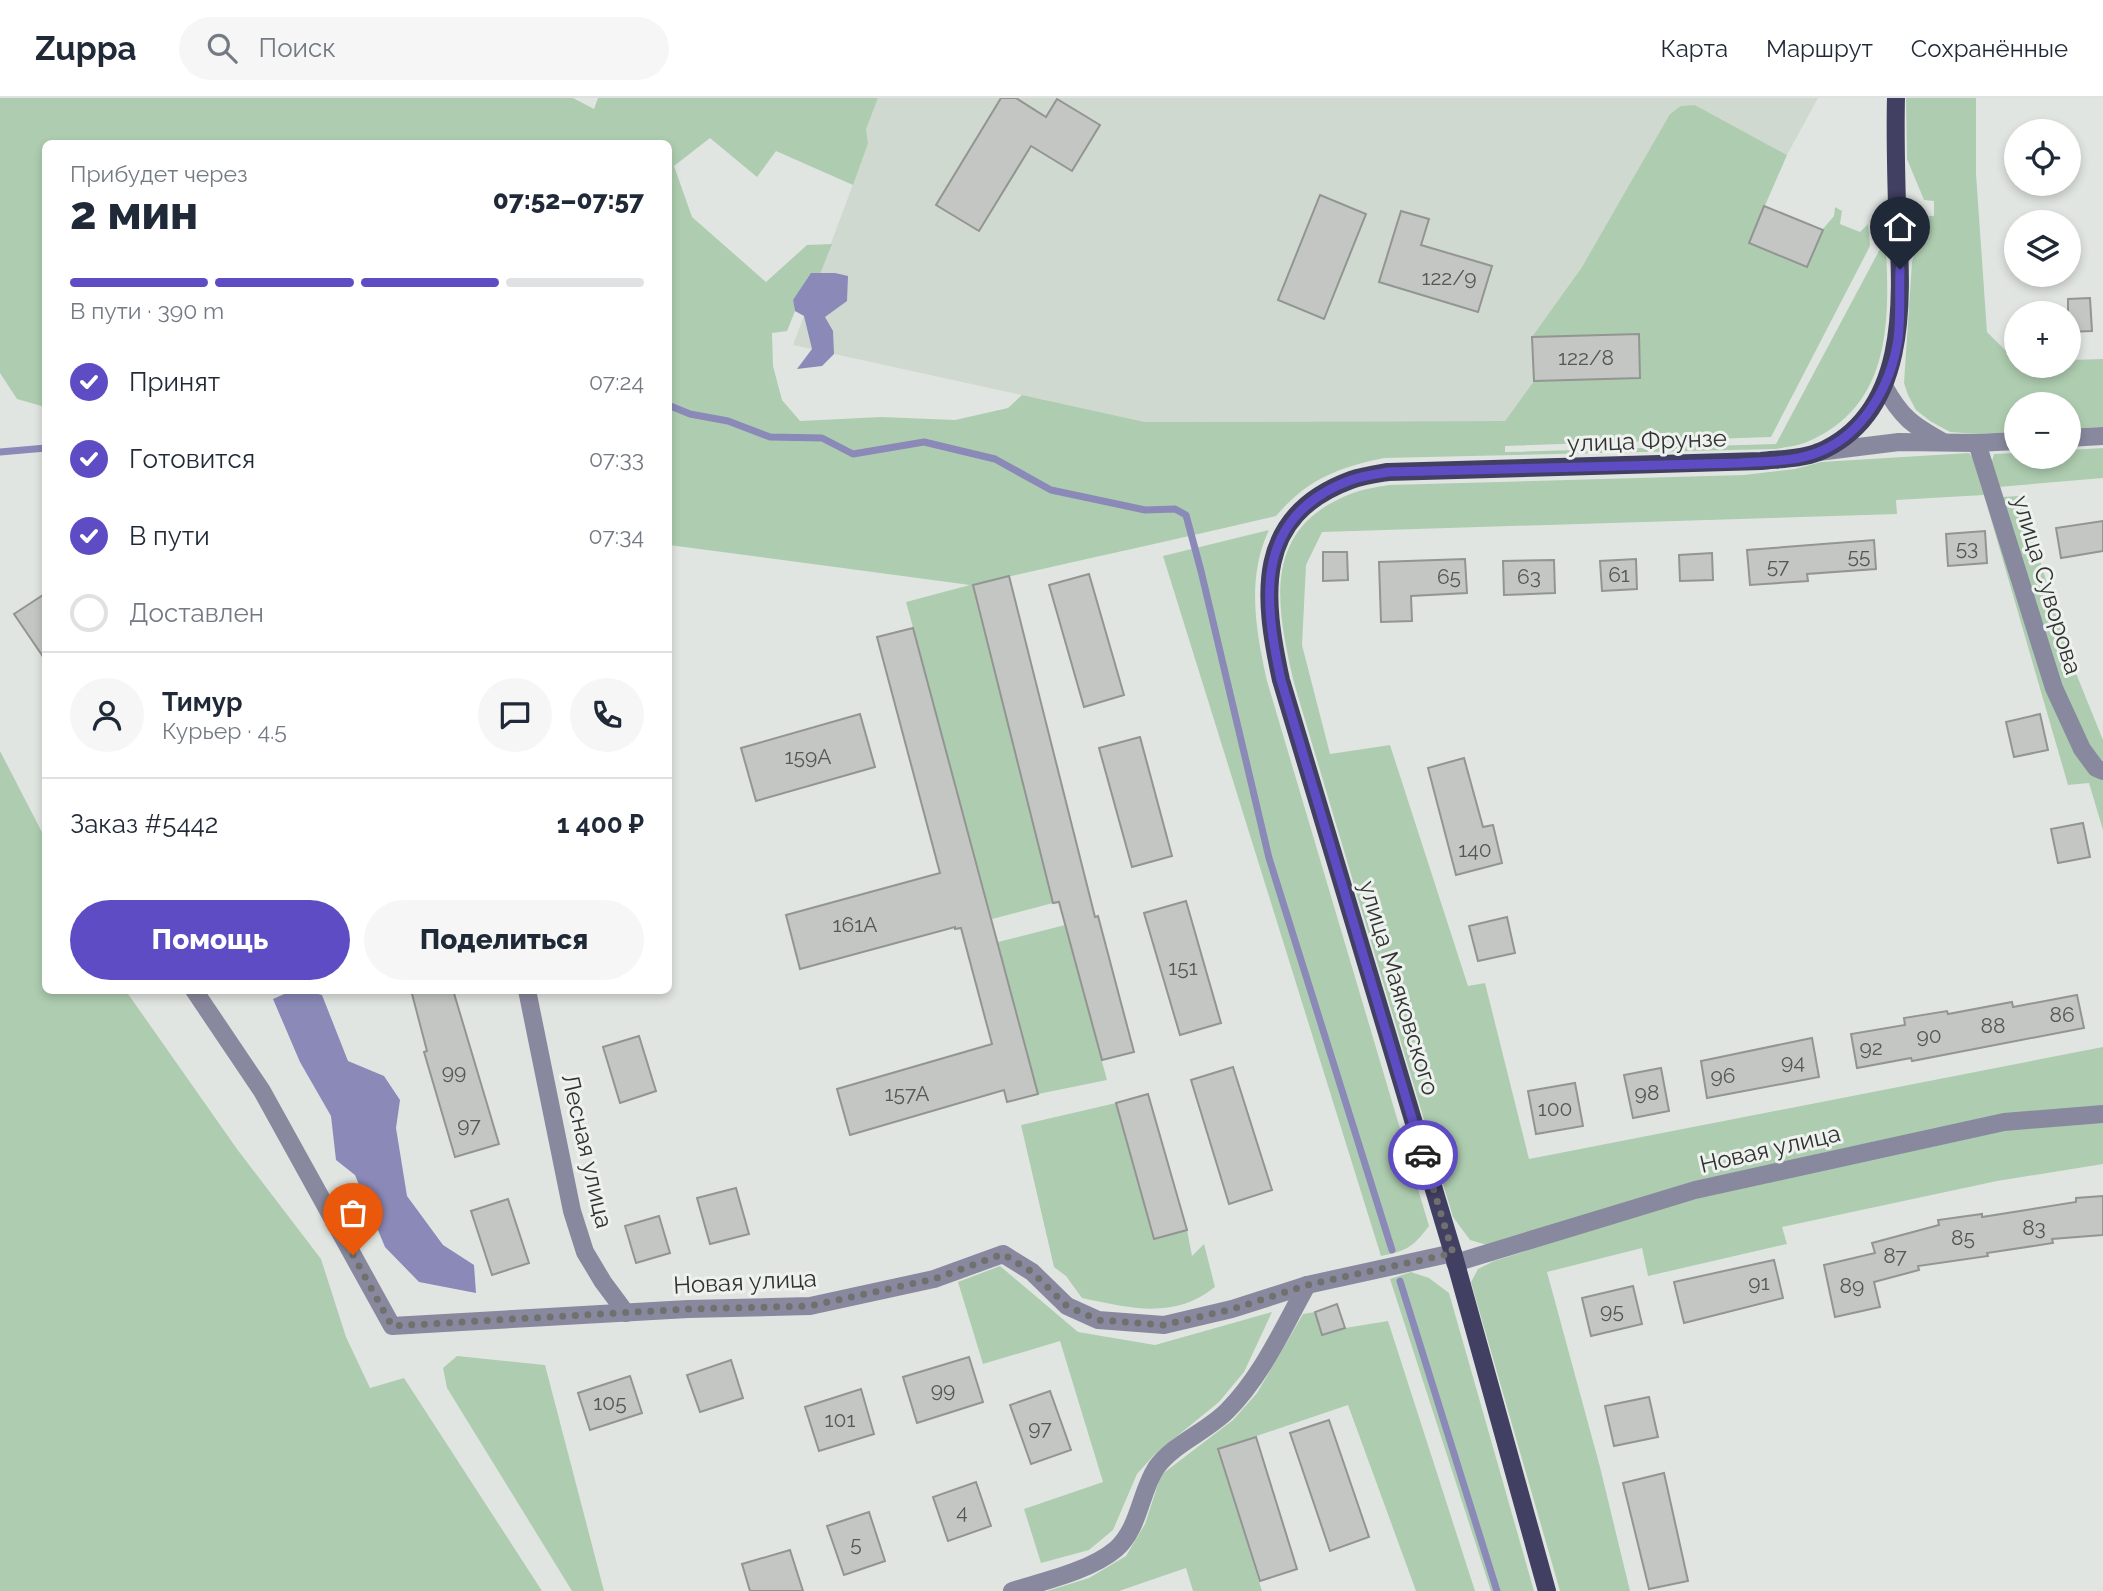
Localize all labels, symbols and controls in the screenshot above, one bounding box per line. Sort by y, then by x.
search box [179,17,669,80]
text: Zuppa [35,29,137,68]
icon: search [203,29,241,67]
text: Поиск [259,33,336,63]
text: Карта [1660,34,1728,63]
text: Маршрут [1766,34,1873,63]
text: Сохранённые [1911,34,2068,63]
map controls [2004,119,2081,469]
button: locate [2004,119,2081,196]
text: Прибудет через [70,160,248,187]
text: 07:52–07:57 [493,185,644,215]
text: 2 мин [70,186,198,240]
pin [1870,197,1930,269]
icon: home [1881,208,1919,246]
button: layers [2004,210,2081,287]
house number: 122/9 [1421,265,1477,290]
text: В пути · 390 m [70,297,224,324]
button: + [2004,301,2081,378]
house number: 122/8 [1558,345,1614,370]
icon: check [70,363,108,401]
text: Принят [129,367,220,397]
text: 07:24 [589,368,644,395]
button: − [2004,392,2081,469]
street label: улица Фрунзе [1567,423,1727,458]
icon: check [70,440,108,478]
text: Готовится [129,444,255,474]
text: 07:33 [589,445,644,472]
street label: улица Суворова [2006,492,2088,678]
icon: check [70,517,108,555]
text: В пути [129,521,210,551]
text: 07:34 [589,522,644,549]
house number: 53 [1956,535,1978,560]
house number: 55 [1848,543,1870,568]
house number: 57 [1767,553,1790,578]
house number: 61 [1608,562,1630,587]
house number: 65 [1437,564,1461,589]
house number: 63 [1517,564,1541,589]
text: Доставлен [129,598,264,628]
button: person [70,678,144,752]
button: chat [478,678,552,752]
button: phone [570,678,644,752]
text: Тимур [162,687,242,717]
text: Курьер · 4.5 [162,717,287,744]
house number: 159А [785,744,831,769]
text: Заказ #5442 [70,809,218,839]
text: 1 400 ₽ [557,809,644,839]
house number: 140 [1458,837,1492,862]
street label: улица Маяковского [1353,877,1446,1099]
button: Помощь [70,900,350,980]
button: Поделиться [364,900,644,980]
house number: 161А [833,912,877,937]
house number: 151 [1168,955,1198,980]
house number: 86 [2049,1002,2075,1027]
house number: 88 [1981,1013,2005,1038]
house number: 90 [1916,1023,1942,1048]
house number: 92 [1859,1035,1883,1060]
house number: 94 [1781,1049,1805,1074]
house number: 99 [442,1059,466,1084]
house number: 96 [1711,1063,1735,1088]
street label: Лесная улица [556,1071,619,1231]
house number: 98 [1635,1080,1659,1105]
house number: 157А [885,1081,929,1106]
house number: 100 [1538,1096,1572,1121]
house number: 97 [457,1112,481,1137]
street label: Новая улица [1697,1118,1843,1179]
courier [1388,1120,1458,1190]
icon: car [1404,1136,1442,1174]
pin [323,1183,383,1255]
icon: bag [334,1194,372,1232]
house number: 83 [2022,1215,2046,1240]
house number: 85 [1951,1225,1975,1250]
house number: 87 [1883,1243,1908,1268]
street label: Новая улица [673,1263,817,1300]
house number: 91 [1748,1270,1770,1295]
house number: 89 [1840,1273,1864,1298]
house number: 95 [1600,1298,1624,1323]
house number: 99 [931,1377,955,1402]
house number: 105 [593,1390,627,1415]
house number: 101 [825,1407,855,1432]
house number: 97 [1028,1415,1052,1440]
house number: 4 [956,1499,968,1524]
house number: 5 [850,1531,862,1556]

